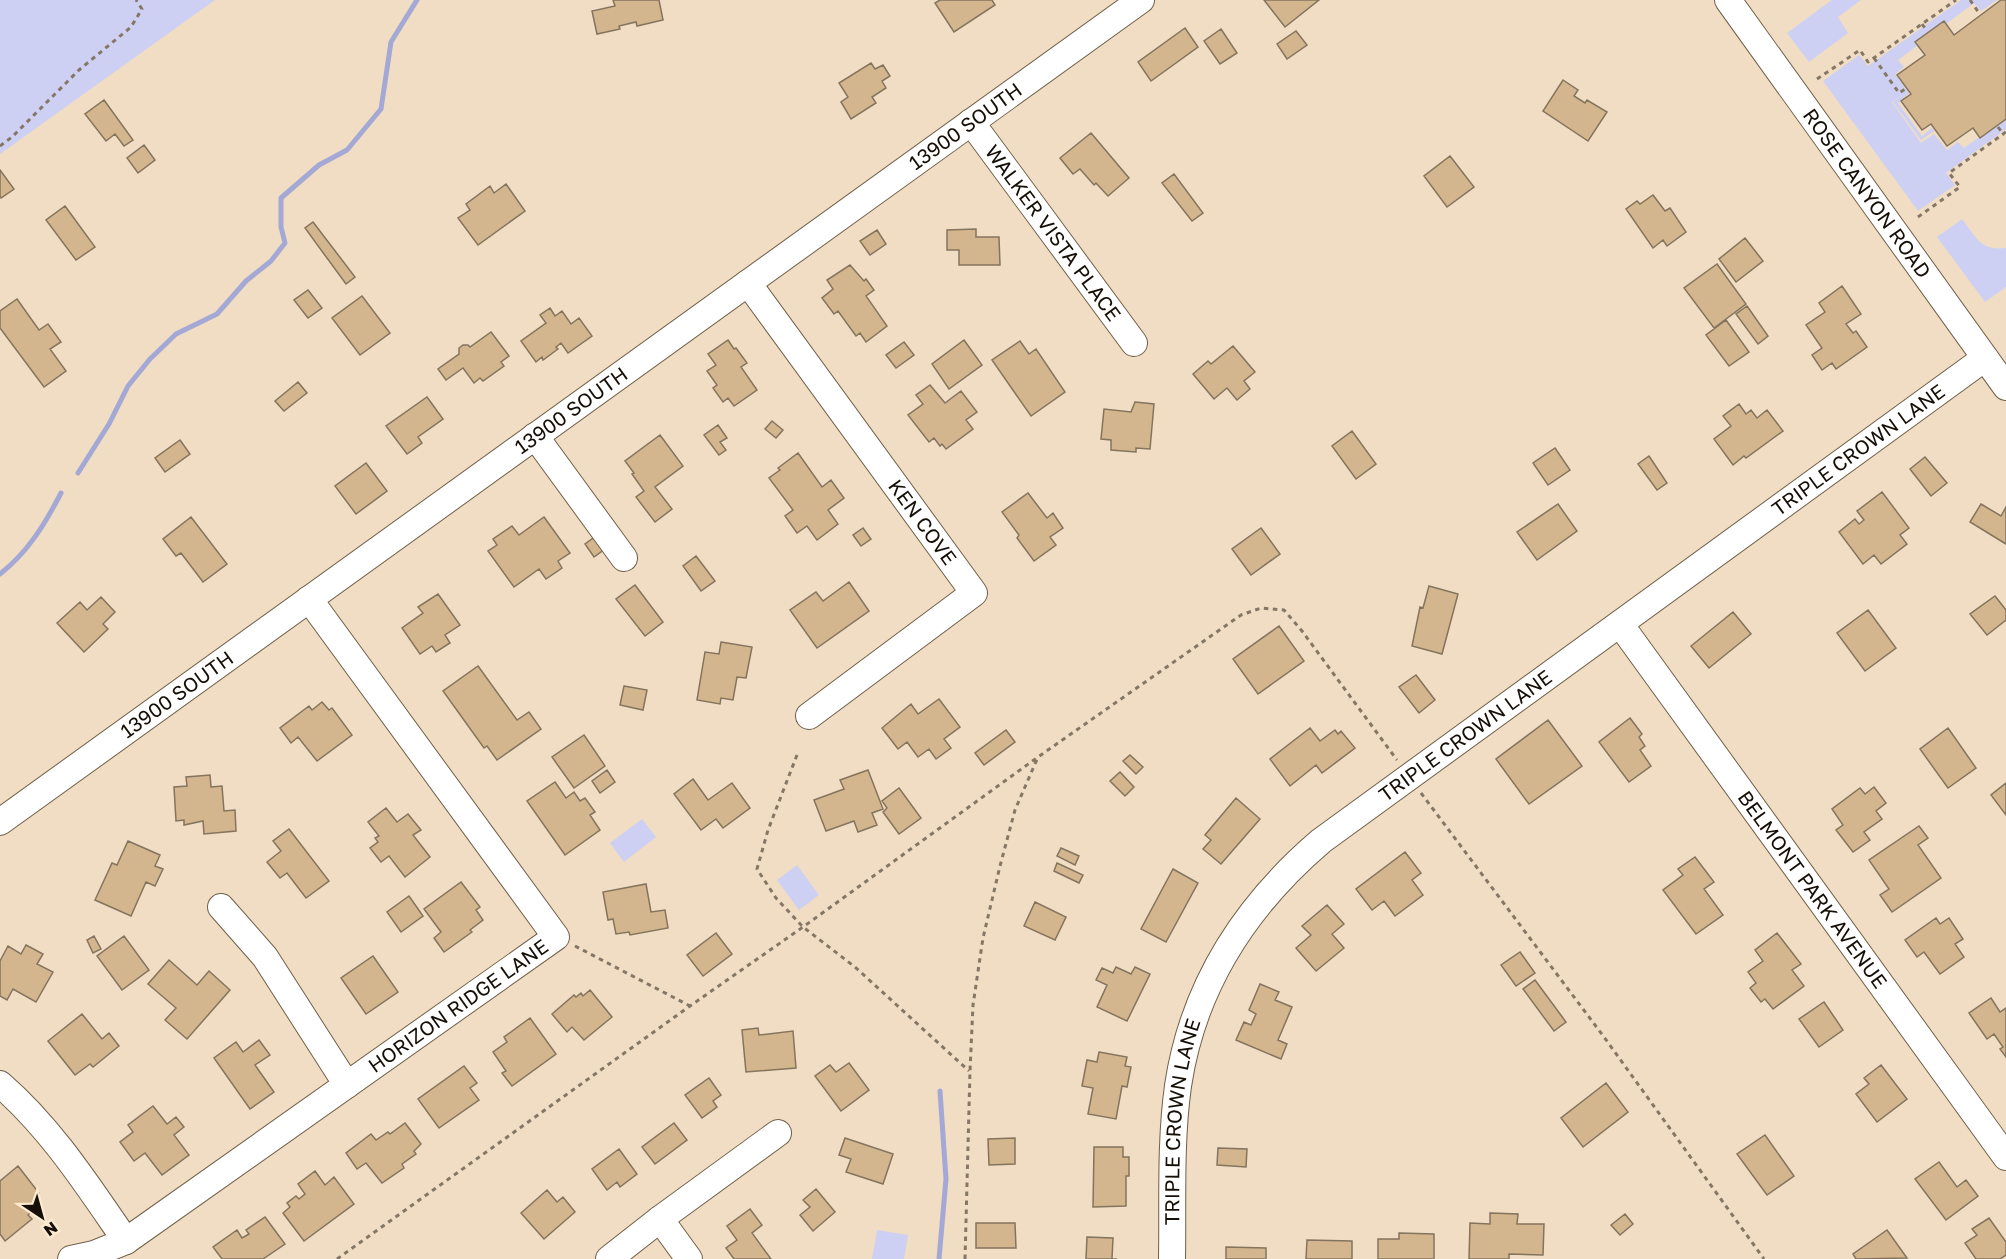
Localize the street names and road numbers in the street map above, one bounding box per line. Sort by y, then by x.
street label: 13900 SOUTH [904,77,1026,174]
street label: ROSE CANYON ROAD [1799,103,1937,282]
street label: WALKER VISTA PLACE [981,140,1127,325]
street label: 13900 SOUTH [510,361,632,458]
street label: TRIPLE CROWN LANE [1767,378,1949,520]
street label: KEN COVE [884,474,962,569]
street label: 13900 SOUTH [115,645,237,742]
street label: TRIPLE CROWN LANE [1374,664,1556,806]
street label: BELMONT PARK AVENUE [1734,786,1893,993]
street label: HORIZON RIDGE LANE [363,933,552,1077]
street label: TRIPLE CROWN LANE [1159,1015,1205,1225]

